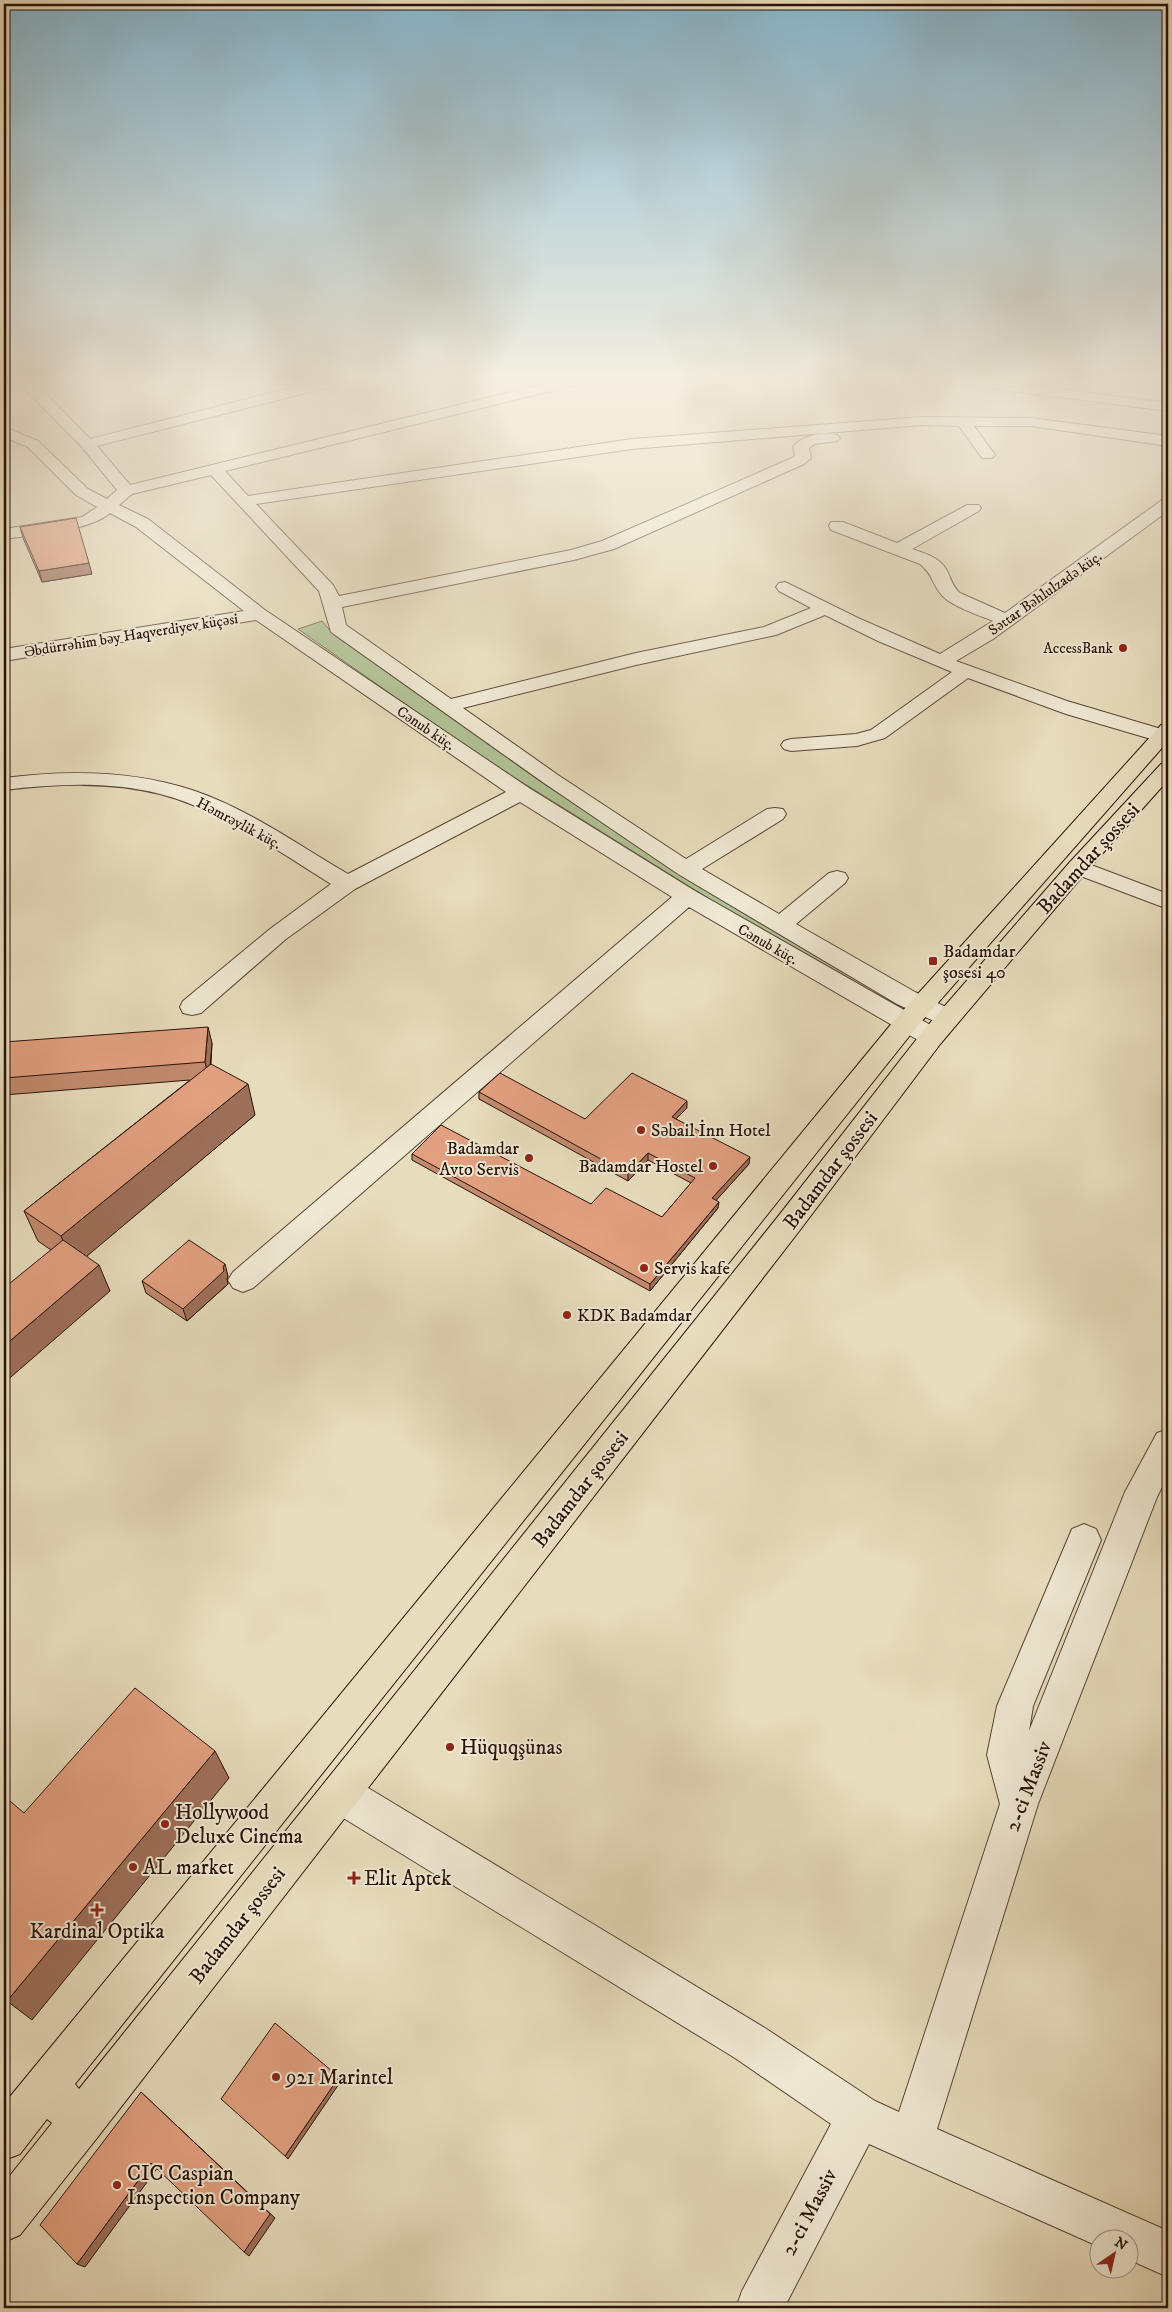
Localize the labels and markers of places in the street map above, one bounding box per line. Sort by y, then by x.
place label: AccessBank [1043,639,1114,658]
marker: AccessBank [1117,642,1129,654]
place label: Badamdar şosesi 40 [943,941,1016,984]
marker: Badamdar şosesi 40 [927,955,939,967]
place label: Səbail İnn Hotel [651,1119,771,1142]
marker: Səbail İnn Hotel [635,1124,647,1136]
place label: Badamdar Avto Servis [439,1138,519,1181]
marker: Badamdar Avto Servis [523,1152,535,1164]
place label: Badamdar Hostel [578,1156,704,1178]
marker: Badamdar Hostel [707,1160,719,1172]
place label: Servis kafe [654,1258,730,1280]
marker: Servis kafe [638,1262,650,1274]
place label: KDK Badamdar [577,1305,692,1327]
marker: KDK Badamdar [561,1309,573,1321]
place label: Hüquqşünas [460,1735,562,1761]
marker: Hüquqşünas [444,1741,456,1753]
place label: Hollywood Deluxe Cinema [175,1800,303,1850]
marker: Hollywood Deluxe Cinema [159,1818,171,1830]
place label: AL market [143,1855,234,1881]
marker: AL market [127,1861,139,1873]
place label: Elit Aptek [364,1866,452,1892]
marker: Elit Aptek [348,1872,360,1884]
marker: Kardinal Optika [91,1904,103,1916]
place label: Kardinal Optika [30,1919,165,1945]
place label: 921 Marintel [285,2065,394,2091]
marker: 921 Marintel [270,2071,282,2083]
place label: CIC Caspian Inspection Company [127,2161,301,2211]
marker: CIC Caspian Inspection Company [111,2179,123,2191]

